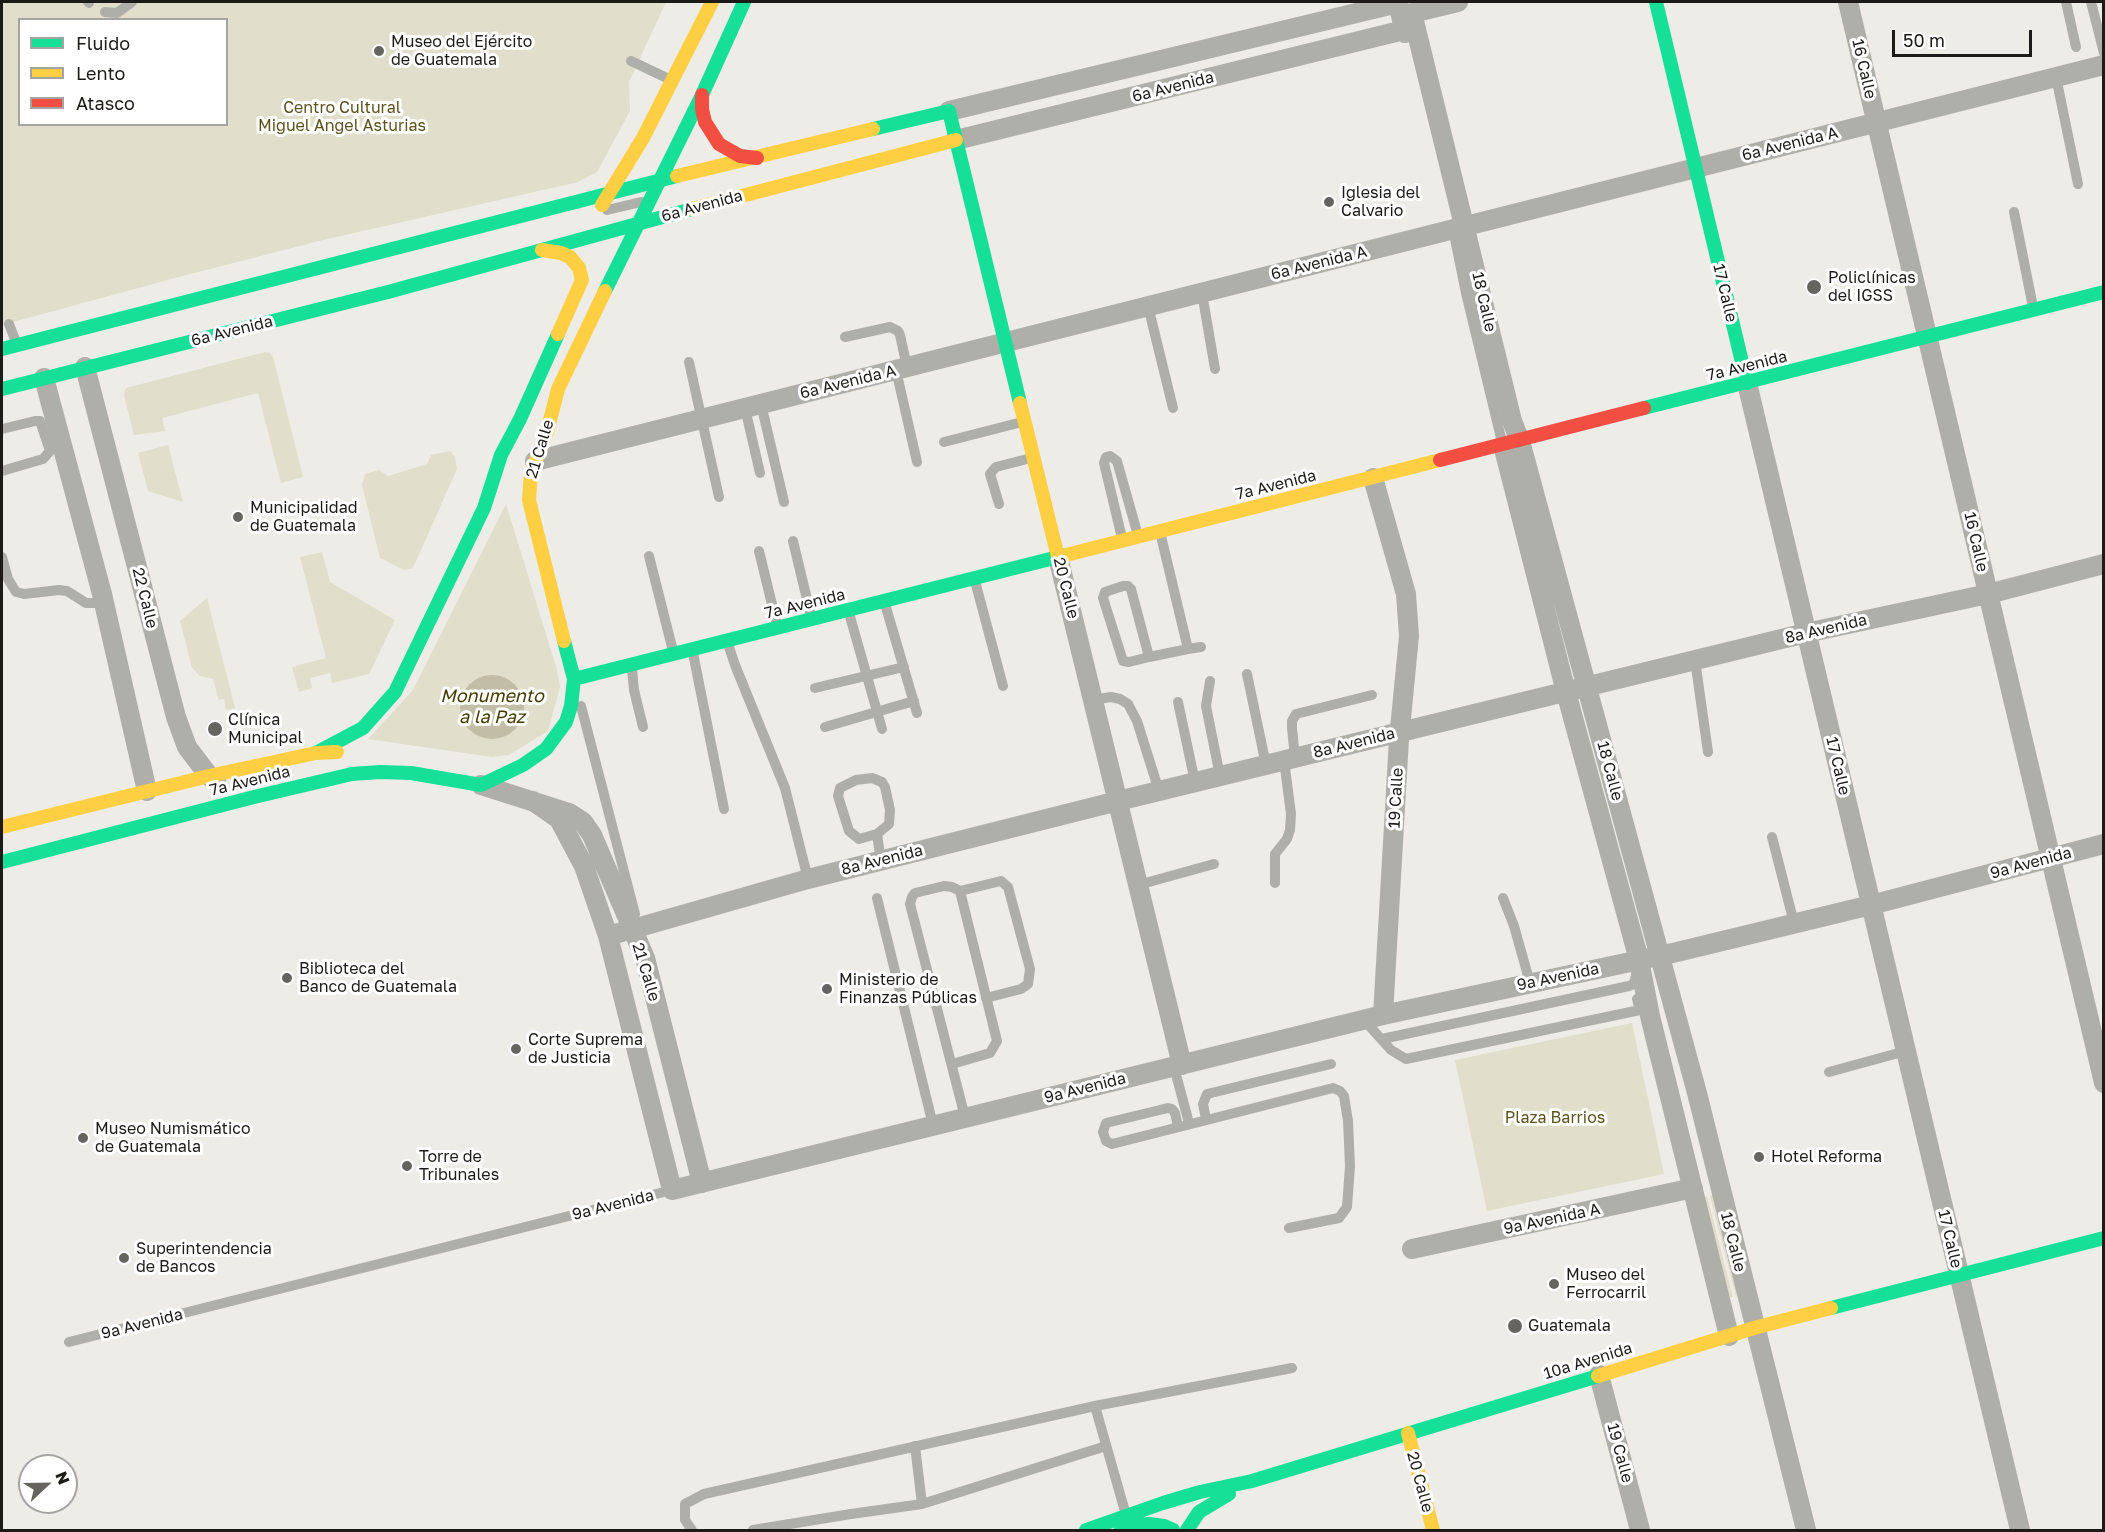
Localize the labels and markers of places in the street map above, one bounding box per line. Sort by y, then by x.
place label: Museo del Ejército de Guatemala [391,32,532,70]
marker: Museo del Ejército de Guatemala [372,44,386,58]
place label: Iglesia del Calvario [1341,183,1420,221]
marker: Iglesia del Calvario [1322,195,1336,209]
place label: Policlínicas del IGSS [1828,268,1916,306]
marker: Policlínicas del IGSS [1805,278,1823,296]
place label: Municipalidad de Guatemala [250,498,358,536]
marker: Municipalidad de Guatemala [231,510,245,524]
place label: Clínica Municipal [228,710,303,748]
marker: Clínica Municipal [206,720,224,738]
place label: Biblioteca del Banco de Guatemala [299,959,457,997]
place label: Ministerio de Finanzas Públicas [839,970,977,1008]
marker: Biblioteca del Banco de Guatemala [280,971,294,985]
marker: Ministerio de Finanzas Públicas [820,982,834,996]
place label: Corte Suprema de Justicia [528,1030,643,1068]
marker: Corte Suprema de Justicia [509,1042,523,1056]
place label: Museo Numismático de Guatemala [95,1119,251,1157]
marker: Museo Numismático de Guatemala [76,1131,90,1145]
place label: Torre de Tribunales [419,1147,499,1185]
place label: Hotel Reforma [1771,1147,1882,1167]
marker: Hotel Reforma [1752,1150,1766,1164]
marker: Torre de Tribunales [400,1159,414,1173]
place label: Superintendencia de Bancos [136,1239,272,1277]
marker: Superintendencia de Bancos [117,1251,131,1265]
place label: Museo del Ferrocarril [1566,1265,1646,1303]
marker: Museo del Ferrocarril [1547,1277,1561,1291]
place label: Guatemala [1528,1316,1611,1336]
marker: Guatemala [1506,1317,1524,1335]

